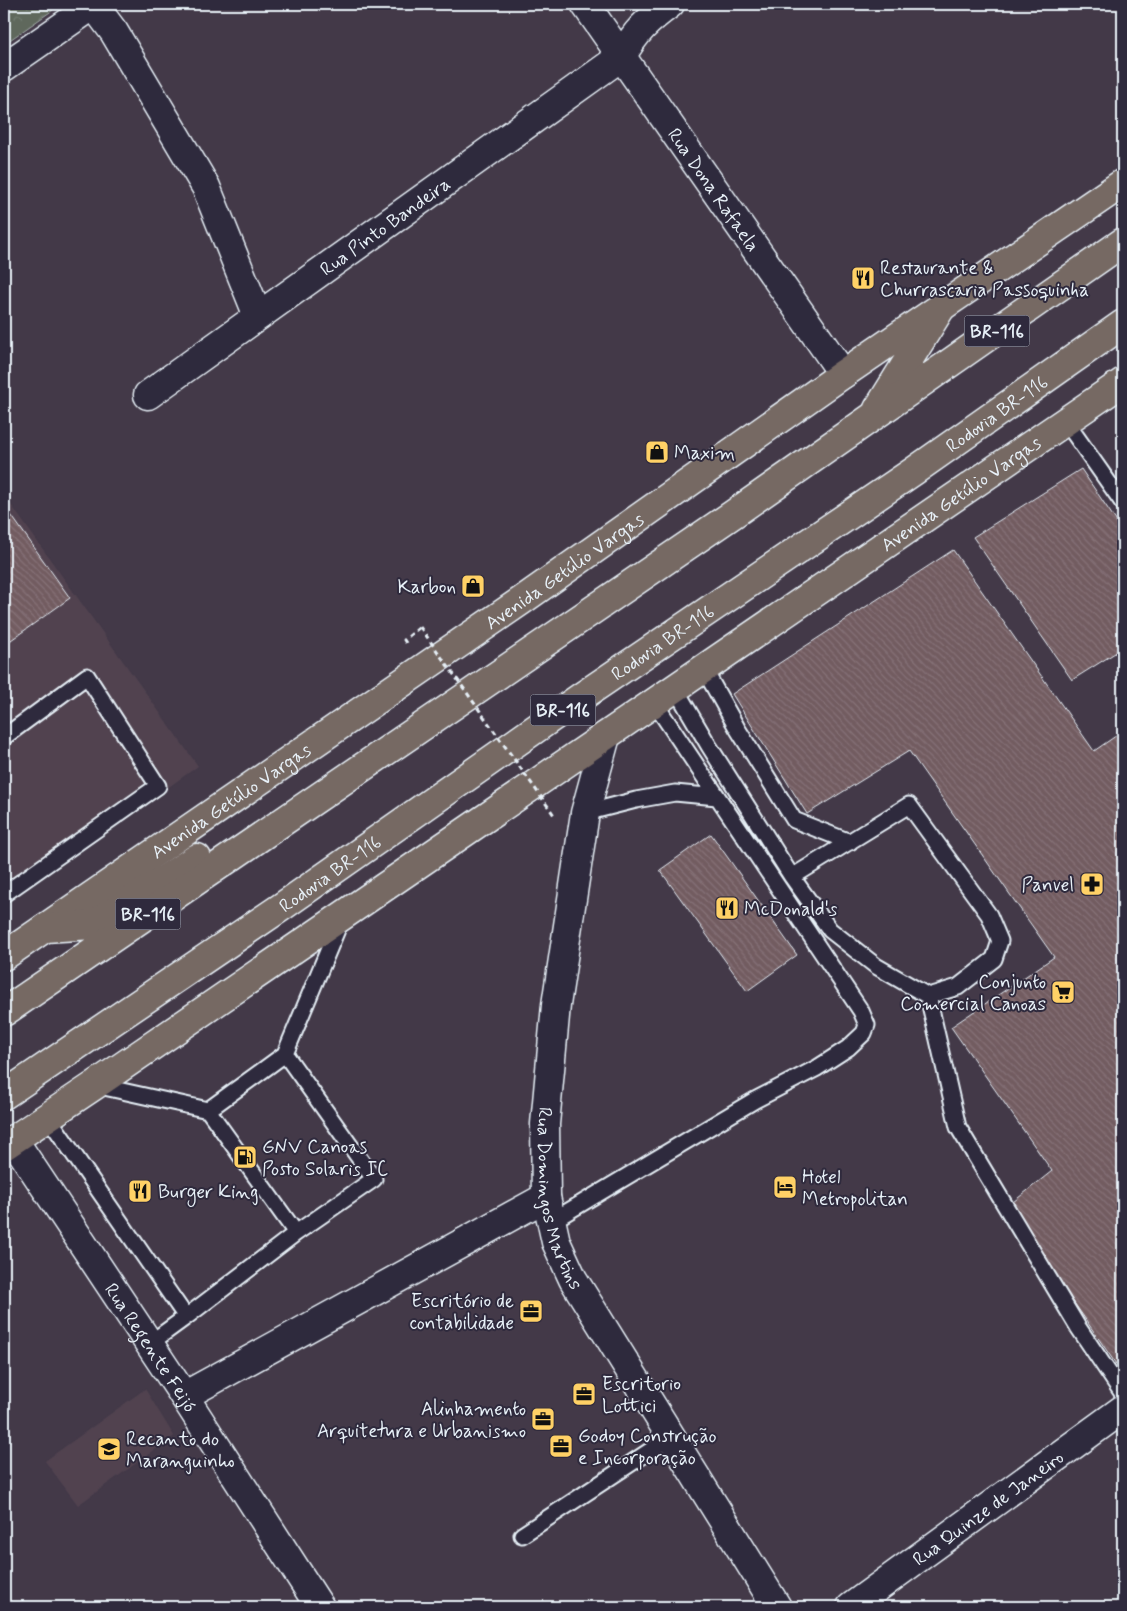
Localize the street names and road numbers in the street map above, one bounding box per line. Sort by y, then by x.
street label: Rua Dona Rafaela [661,123,765,257]
street label: Rua Pinto Bandeira [315,172,456,282]
road number: BR-116 [964,316,1030,346]
street label: Rodovia BR-116 [941,370,1053,459]
street label: Avenida Getúlio Vargas [876,430,1047,558]
street label: Avenida Getúlio Vargas [480,507,650,636]
street label: Rodovia BR-116 [607,599,719,687]
road number: BR-116 [530,694,596,726]
street label: Avenida Getúlio Vargas [147,737,317,865]
street label: Rodovia BR-116 [275,830,386,919]
road number: BR-116 [116,899,180,930]
street label: Rua Domingos Martins [531,1106,588,1295]
street label: Rua Regente Feijó [98,1279,202,1417]
street label: Rua Quinze de Janeiro [908,1445,1069,1572]

